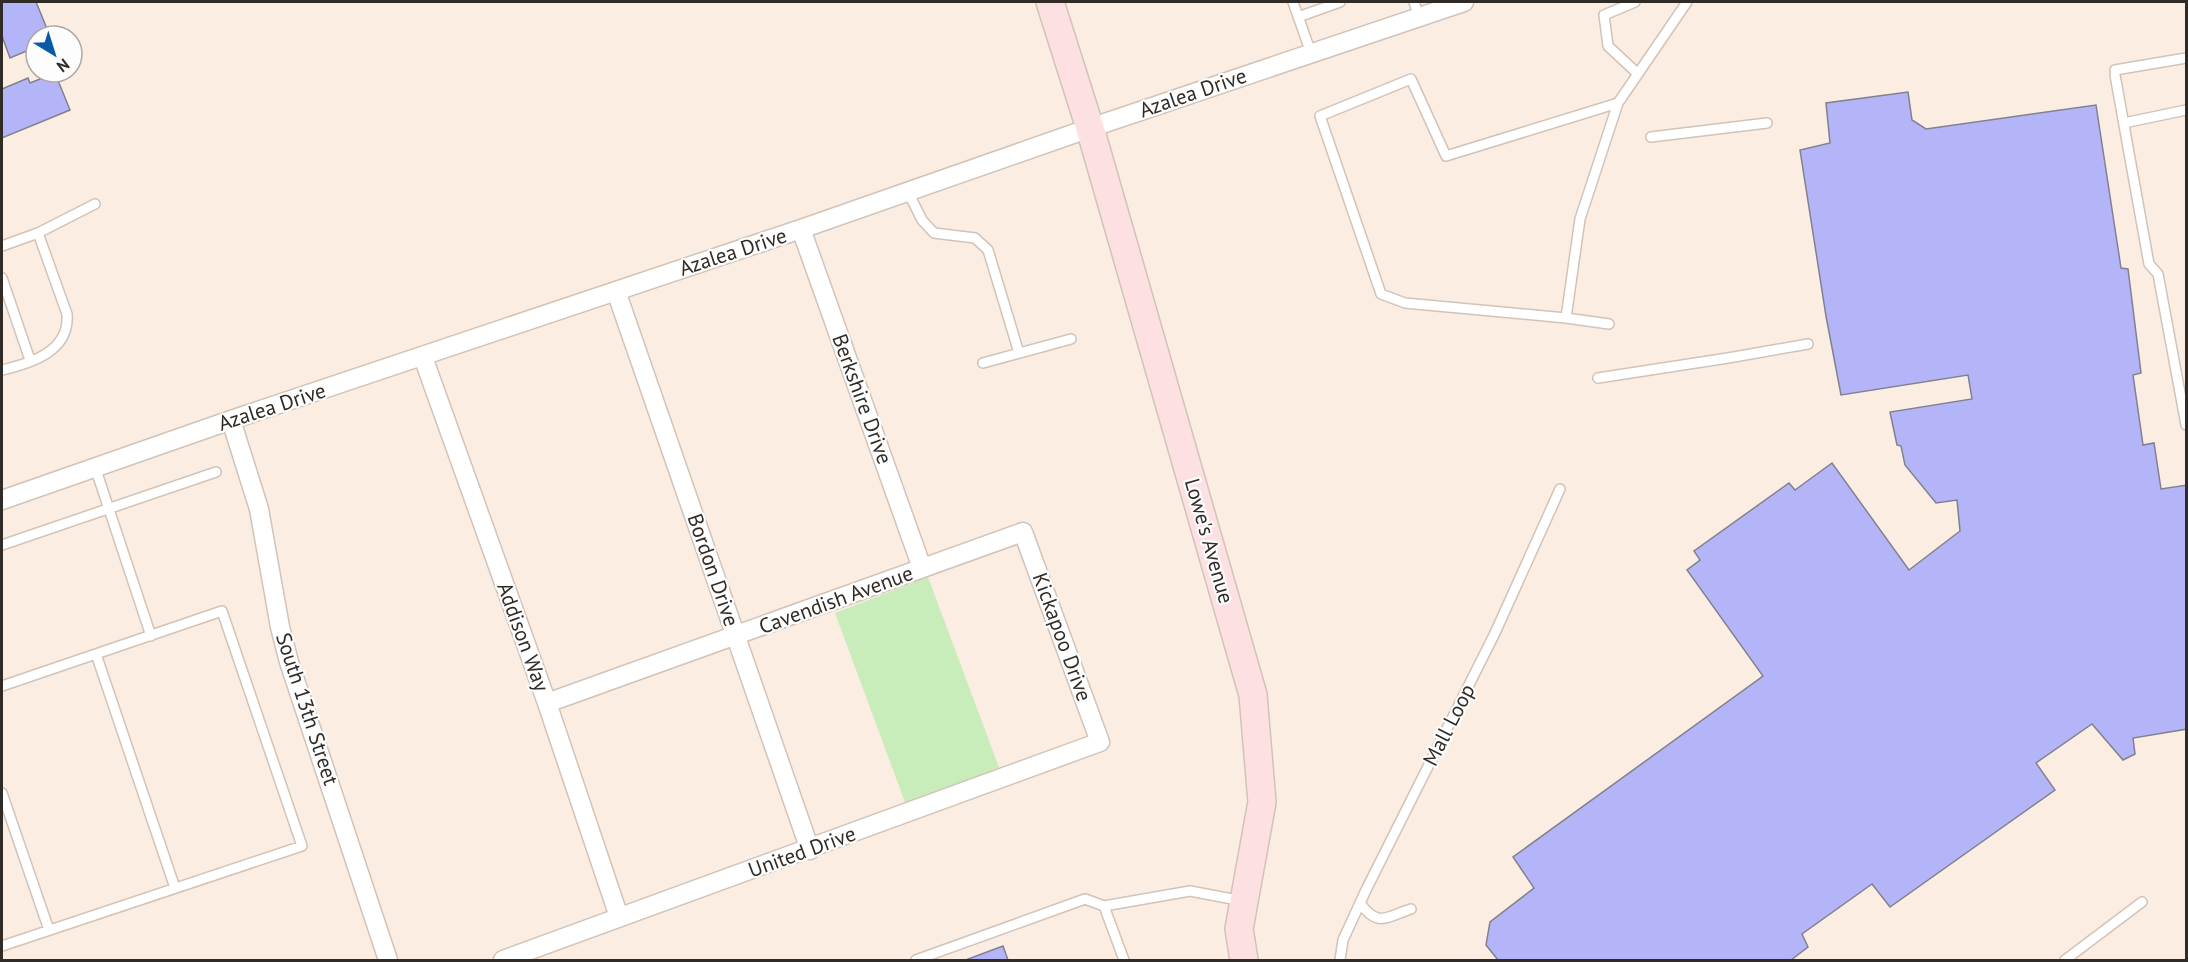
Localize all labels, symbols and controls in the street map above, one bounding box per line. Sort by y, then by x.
north arrow [24,24,84,84]
text: N [53,55,74,77]
street label: Azalea Drive [1136,62,1250,123]
street label: Azalea Drive [676,221,790,282]
street label: Berkshire Drive [826,330,899,468]
street label: Azalea Drive [215,376,329,437]
street label: Lowe's Avenue [1179,475,1240,607]
street label: Bordon Drive [682,510,745,630]
street label: Cavendish Avenue [755,559,917,640]
street label: Kickapoo Drive [1027,569,1098,705]
street label: Addison Way [491,579,556,695]
street label: South 13th Street [270,629,345,788]
street label: Mall Loop [1416,679,1481,770]
street label: United Drive [744,820,859,883]

